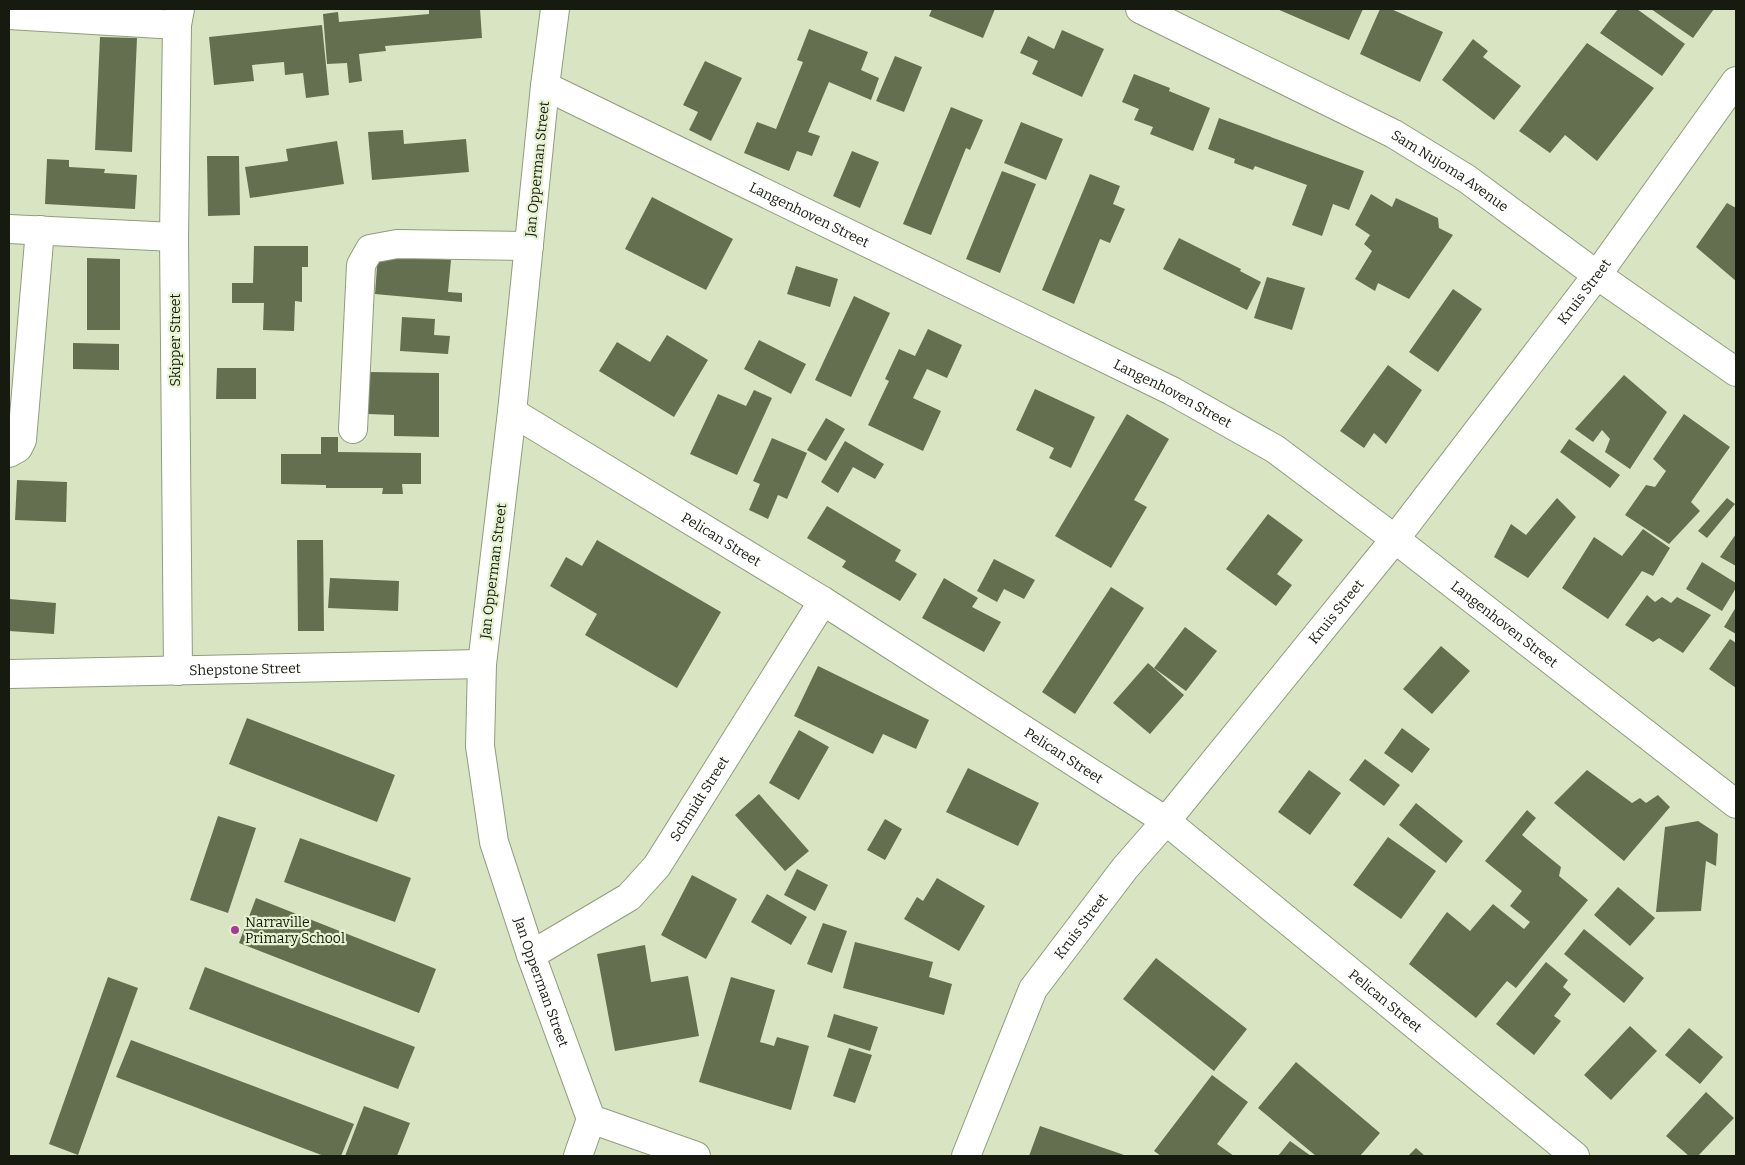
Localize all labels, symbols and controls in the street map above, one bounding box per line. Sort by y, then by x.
street label: Jan Opperman Street [522,100,553,239]
street label: Sam Nujoma Avenue [1388,126,1512,216]
street label: Langenhoven Street [747,179,872,251]
street label: Kruis Street [1554,256,1615,328]
street label: Skipper Street [167,293,184,387]
street label: Langenhoven Street [1111,356,1234,432]
street label: Jan Opperman Street [477,502,510,641]
street label: Pelican Street [678,509,764,570]
street label: Kruis Street [1305,576,1368,648]
street label: Langenhoven Street [1447,578,1561,671]
street label: Shepstone Street [189,660,301,679]
street label: Pelican Street [1021,724,1106,787]
street label: Schmidt Street [667,753,733,845]
street label: Kruis Street [1051,890,1112,962]
place label: Narraville Primary School [245,914,345,947]
street label: Jan Opperman Street [510,914,572,1049]
marker: Narraville Primary School [229,924,241,936]
street label: Pelican Street [1345,966,1425,1036]

